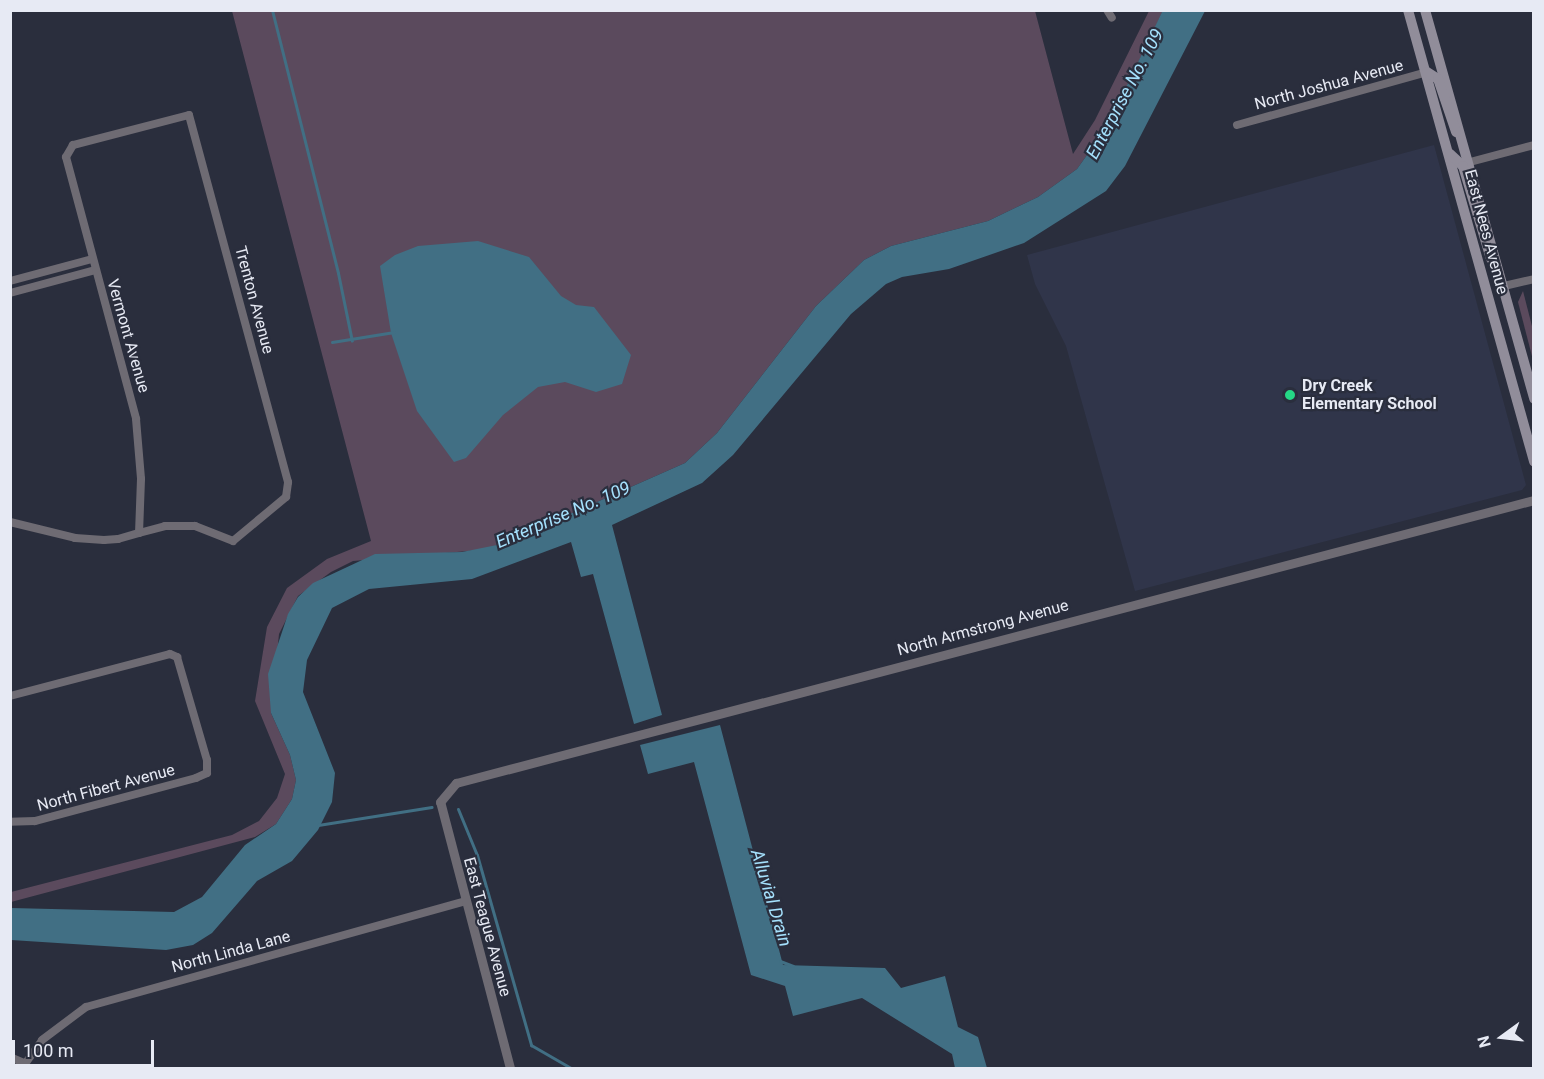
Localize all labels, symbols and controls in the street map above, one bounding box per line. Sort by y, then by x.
water label: Enterprise No. 109 [1082,25,1168,163]
street label: North Joshua Avenue [1253,56,1405,114]
street label: East Nees Avenue [1460,168,1512,296]
street label: Trenton Avenue [230,244,278,356]
street label: Vermont Avenue [103,277,153,395]
place label: Dry Creek Elementary School [1302,376,1437,414]
marker: Dry Creek Elementary School [1283,388,1297,402]
water label: Enterprise No. 109 [493,477,633,553]
street label: North Armstrong Avenue [895,596,1071,660]
street label: North Fibert Avenue [35,760,177,816]
water label: Alluvial Drain [746,847,796,949]
street label: East Teague Avenue [459,855,515,999]
street label: North Linda Lane [170,927,292,977]
north arrow [1472,1007,1532,1067]
scale bar [15,1028,158,1066]
text: N [1473,1034,1495,1050]
text: 100 m [23,1040,74,1061]

